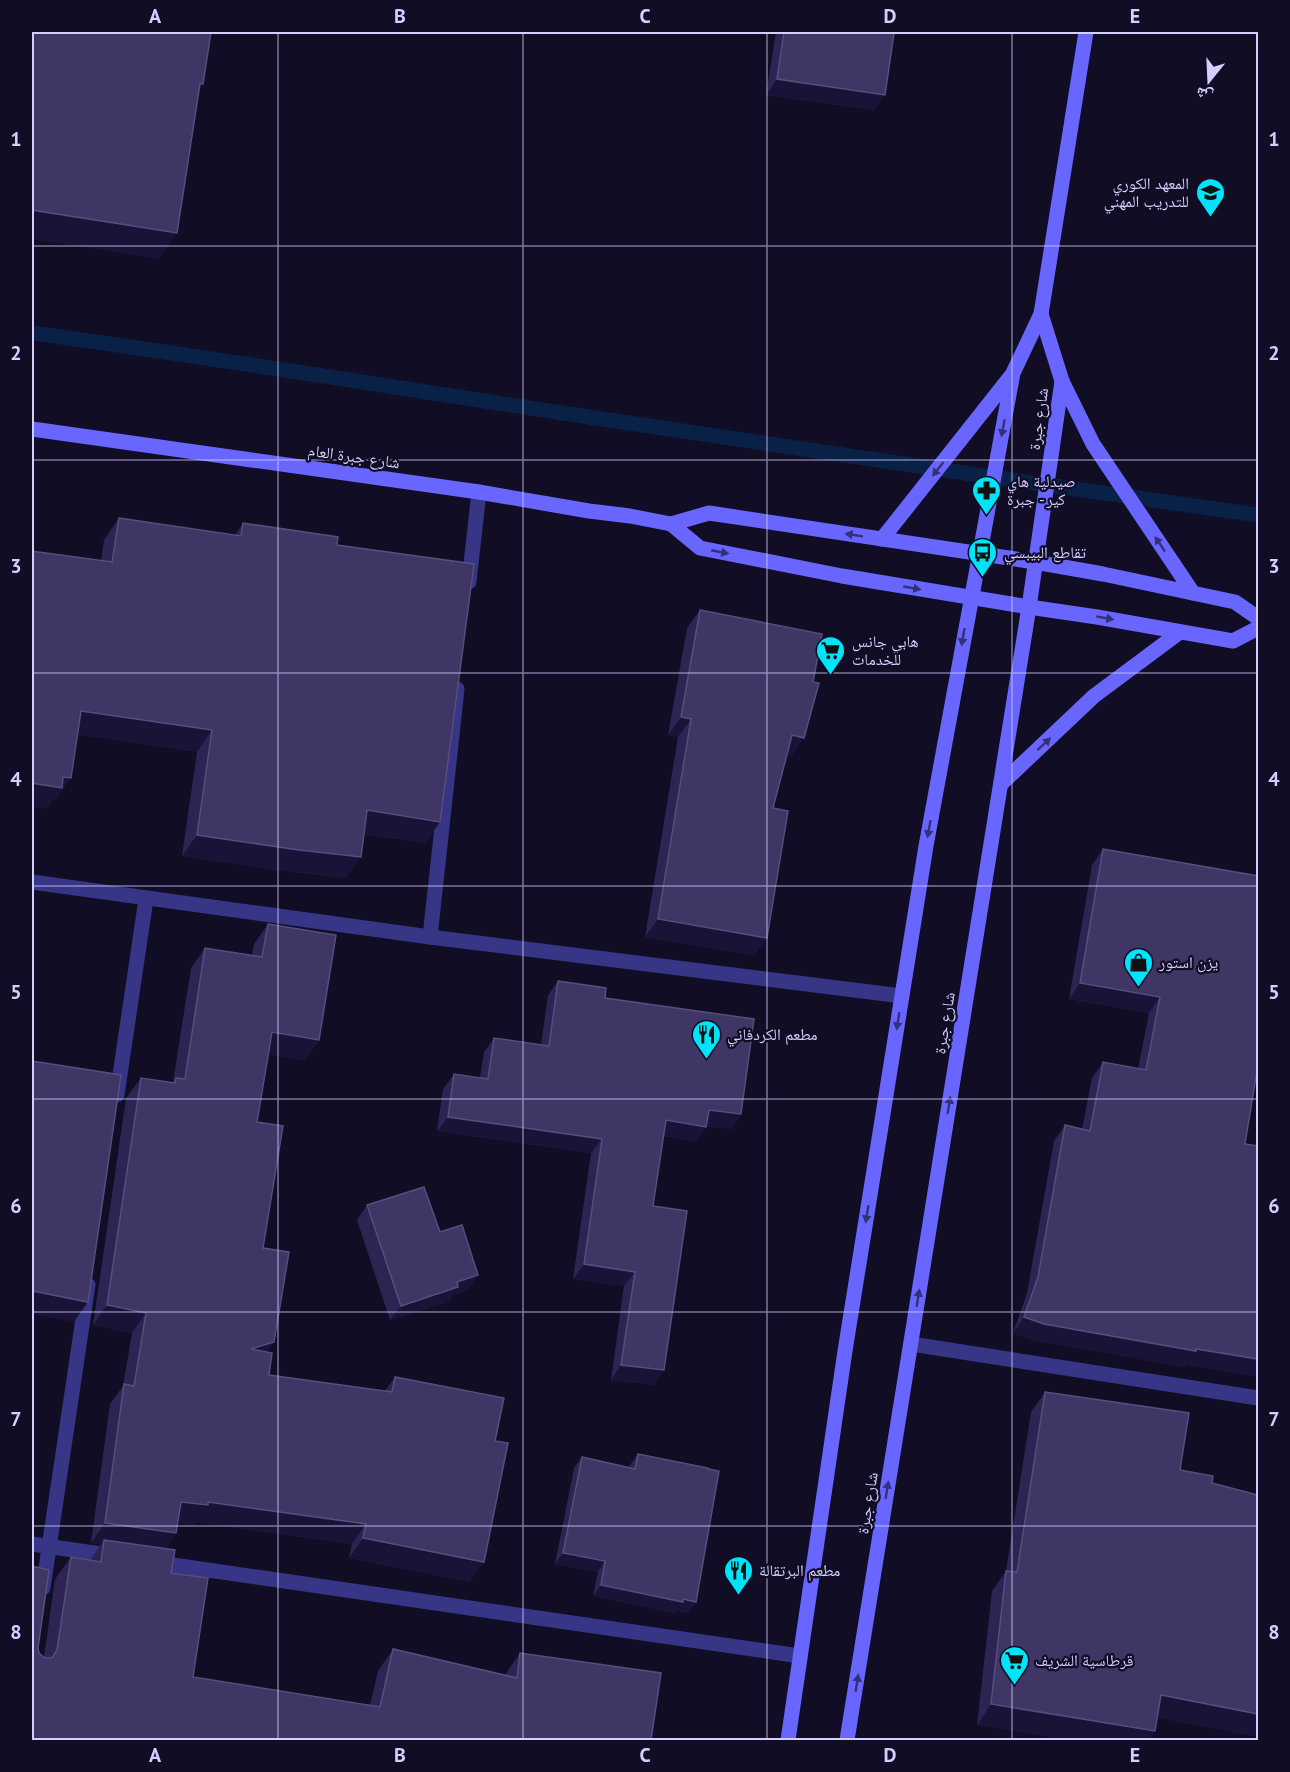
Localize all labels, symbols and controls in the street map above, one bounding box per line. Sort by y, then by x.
text: A [149,3,162,29]
text: B [394,3,406,29]
text: C [639,3,651,29]
text: D [884,3,897,29]
text: E [1130,3,1140,29]
north arrow [1179,51,1239,111]
text: ش [1193,83,1216,107]
text: 1 [10,126,22,152]
text: 1 [1268,126,1280,152]
place label: المعهد الكوري للتدريب المهني [1104,173,1189,214]
school or university icon: المعهد الكوري للتدريب المهني [1194,176,1226,218]
text: 2 [10,340,22,366]
text: 2 [1268,340,1280,366]
street label: شارع جبرة [1024,387,1053,451]
one-way arrow [998,419,1007,438]
street label: شارع جبرة العام [307,440,401,473]
one-way arrow [932,461,944,476]
place label: صيدلية هاي كير - جبرة [1007,471,1076,509]
pharmacy icon: صيدلية هاي كير - جبرة [970,474,1002,516]
one-way arrow [844,530,863,539]
bus stop icon: تقاطع البيبسي [967,536,999,578]
one-way arrow [1155,536,1166,553]
place label: تقاطع البيبسي [1004,542,1086,565]
one-way arrow [711,548,730,557]
text: 3 [10,553,22,579]
text: 3 [1268,553,1280,579]
one-way arrow [903,583,922,592]
one-way arrow [1095,614,1114,623]
one-way arrow [958,627,967,646]
place label: هابي جانس للخدمات [852,631,919,669]
supermarket icon: هابي جانس للخدمات [815,634,847,676]
one-way arrow [1036,737,1050,751]
text: 4 [10,766,22,792]
text: 4 [1268,766,1280,792]
one-way arrow [924,819,933,838]
shop icon: يزن استور [1122,946,1154,988]
place label: يزن استور [1158,952,1218,973]
text: 5 [10,979,22,1005]
text: 5 [1268,979,1280,1005]
street label: شارع جبرة [929,991,960,1056]
one-way arrow [893,1012,902,1031]
restaurant icon: مطعم الكردفاني [690,1018,722,1060]
place label: مطعم الكردفاني [727,1024,818,1047]
one-way arrow [945,1095,954,1114]
text: 6 [10,1193,22,1219]
text: 6 [1268,1193,1280,1219]
one-way arrow [862,1204,871,1223]
one-way arrow [914,1288,923,1307]
text: 7 [10,1406,22,1432]
text: 7 [1268,1406,1280,1432]
street label: شارع جبرة [852,1471,883,1536]
one-way arrow [883,1481,892,1500]
restaurant icon: مطعم البرتقالة [722,1554,754,1596]
place label: مطعم البرتقالة [759,1560,840,1581]
text: 8 [10,1619,22,1645]
text: 8 [1268,1619,1280,1645]
supermarket icon: قرطاسية الشريف [998,1644,1030,1686]
place label: قرطاسية الشريف [1035,1650,1133,1670]
one-way arrow [852,1673,861,1692]
text: A [149,1742,162,1768]
text: B [394,1742,406,1768]
text: C [639,1742,651,1768]
text: D [884,1742,897,1768]
text: E [1130,1742,1140,1768]

